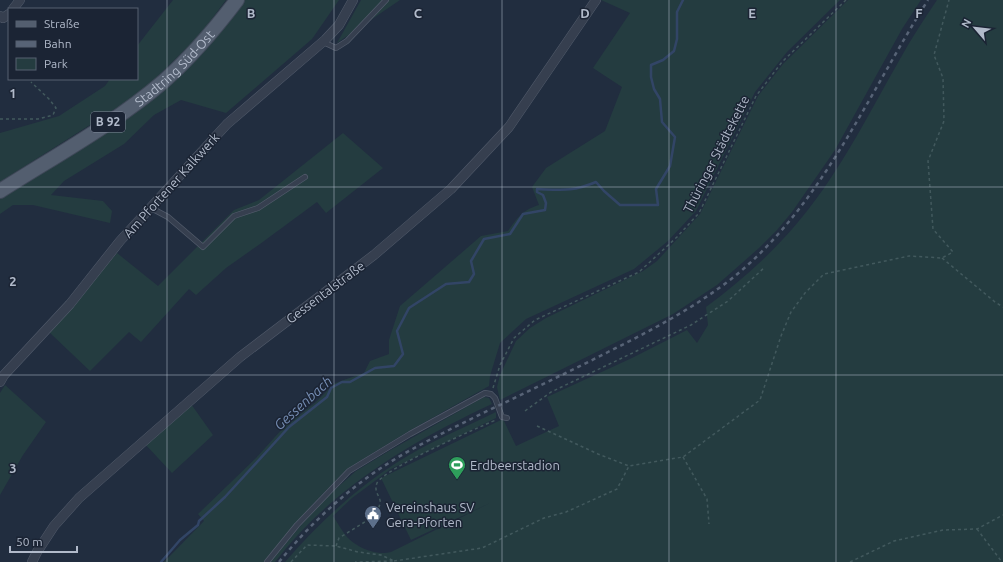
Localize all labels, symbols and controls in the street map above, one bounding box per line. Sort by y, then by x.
text: B [247,6,256,20]
text: C [414,6,423,20]
text: D [580,6,590,20]
text: E [748,6,756,20]
text: F [915,6,923,20]
legend [8,8,138,80]
north arrow [955,8,995,48]
text: Straße [44,17,80,30]
text: N [959,17,973,30]
street label: Stadtring Süd-Ost [132,27,217,109]
text: Bahn [44,37,72,50]
text: Park [44,57,68,70]
text: 1 [9,86,17,100]
street label: Thüringer Städtekette [680,93,752,215]
road number: B 92 [91,112,125,132]
street label: Am Pfortener Kalkwerk [120,129,222,240]
street label: Gessentalstraße [283,258,367,326]
text: 2 [9,274,17,288]
water label: Gessenbach [271,373,335,433]
sports icon: Erdbeerstadion [447,455,467,480]
place label: Erdbeerstadion [470,458,560,472]
text: 3 [9,461,17,475]
place label: Vereinshaus SV Gera-Pforten [386,500,475,529]
public building icon: Vereinshaus SV Gera-Pforten [363,504,383,529]
scale bar [10,528,77,554]
text: 50 m [16,535,43,548]

